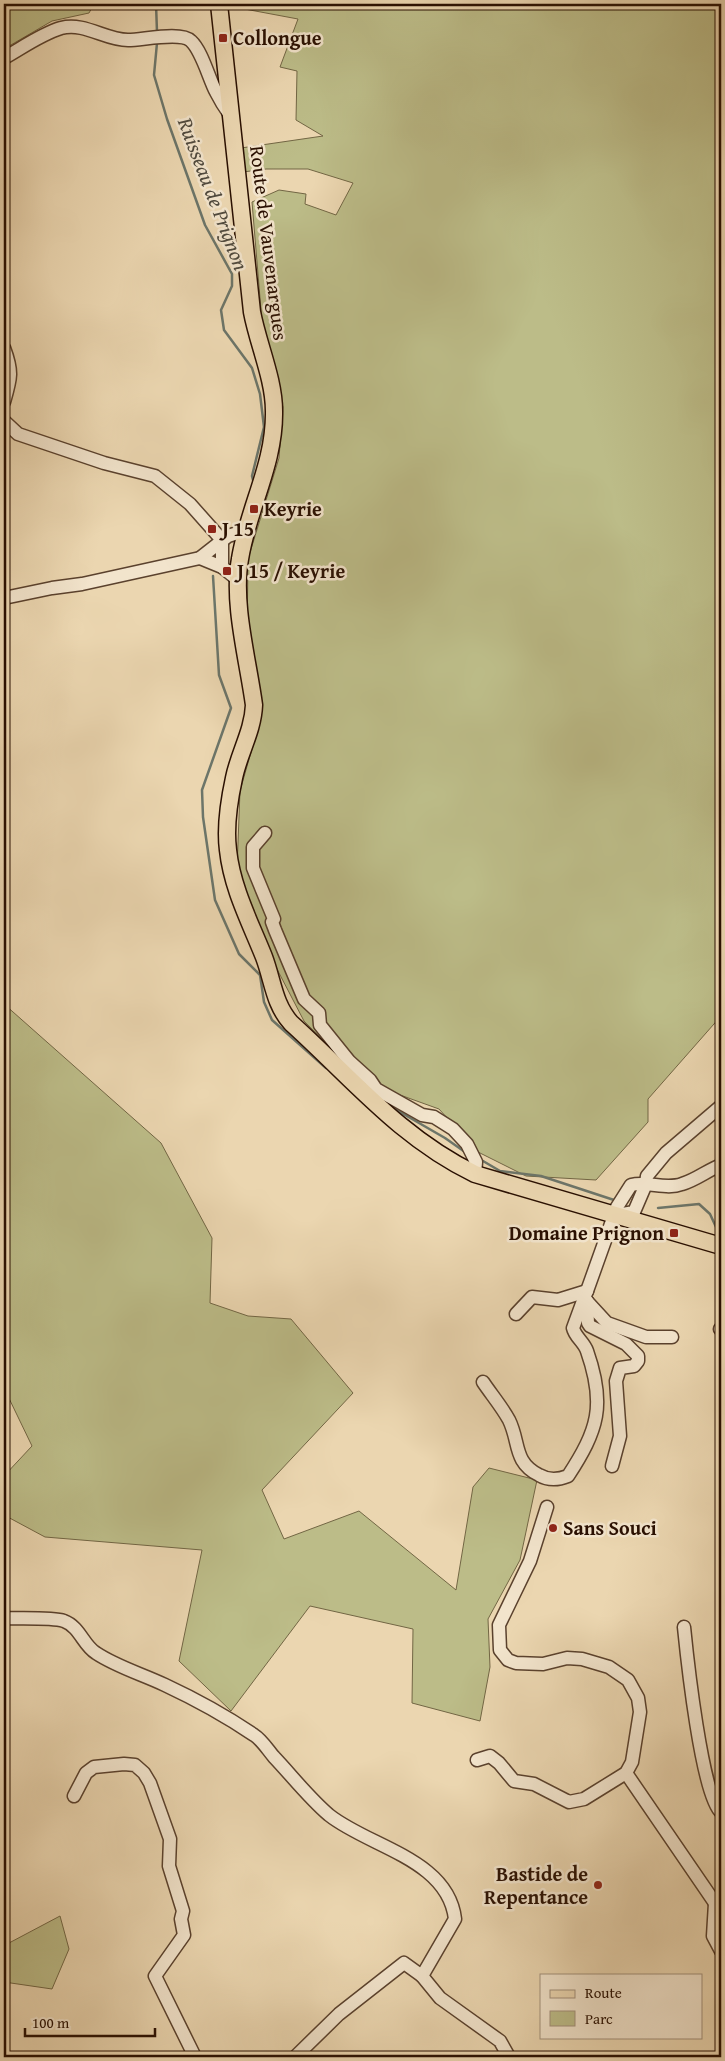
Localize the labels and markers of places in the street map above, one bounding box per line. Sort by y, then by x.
place label: Collongue [233,23,322,52]
marker: Collongue [217,32,229,44]
place label: Keyrie [264,494,322,523]
marker: Keyrie [248,503,260,515]
place label: J 15 [219,514,254,543]
marker: J 15 [206,523,218,535]
place label: J 15 / Keyrie [234,556,345,585]
marker: J 15 / Keyrie [221,565,233,577]
place label: Domaine Prignon [509,1218,664,1247]
marker: Domaine Prignon [668,1227,680,1239]
place label: Sans Souci [563,1513,657,1542]
marker: Sans Souci [547,1522,559,1534]
place label: Bastide de Repentance [484,1859,588,1911]
marker: Bastide de Repentance [592,1879,604,1891]

